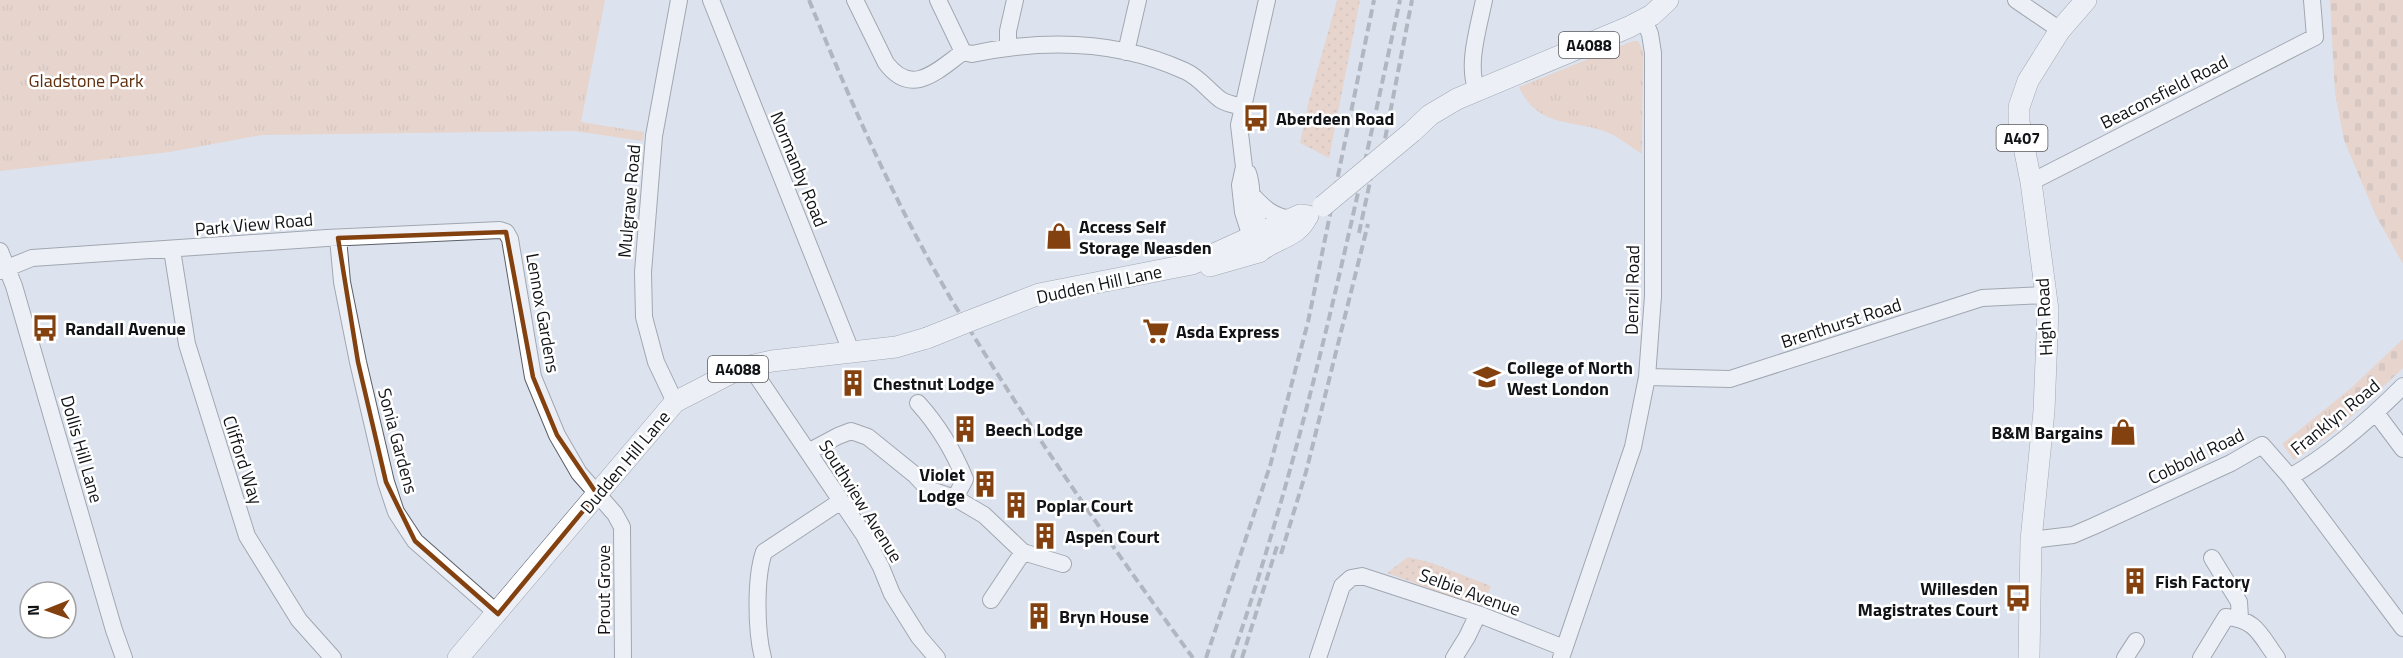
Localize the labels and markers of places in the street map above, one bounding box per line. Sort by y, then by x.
bus stop icon: Aberdeen Road [1241,103,1271,133]
place label: Aberdeen Road [1276,105,1394,132]
place label: Access Self Storage Neasden [1079,213,1212,261]
shop icon: Access Self Storage Neasden [1044,221,1074,251]
bus stop icon: Randall Avenue [30,313,60,343]
place label: Randall Avenue [65,315,186,342]
supermarket icon: Asda Express [1141,316,1171,346]
place label: Asda Express [1176,318,1280,345]
place label: College of North West London [1507,354,1633,402]
school or university icon: College of North West London [1472,362,1502,392]
building icon: Chestnut Lodge [838,368,868,398]
place label: Chestnut Lodge [873,370,994,397]
building icon: Beech Lodge [950,414,980,444]
place label: Beech Lodge [985,416,1083,443]
shop icon: B&M Bargains [2108,417,2138,447]
place label: B&M Bargains [1991,419,2103,446]
place label: Violet Lodge [918,461,965,509]
building icon: Violet Lodge [970,469,1000,499]
building icon: Poplar Court [1001,490,1031,520]
place label: Poplar Court [1036,492,1134,519]
building icon: Aspen Court [1030,521,1060,551]
place label: Aspen Court [1065,523,1160,550]
building icon: Fish Factory [2120,566,2150,596]
place label: Fish Factory [2155,568,2250,595]
place label: Willesden Magistrates Court [1858,575,1998,623]
bus stop icon: Willesden Magistrates Court [2003,583,2033,613]
building icon: Bryn House [1024,601,1054,631]
place label: Bryn House [1059,603,1149,630]

